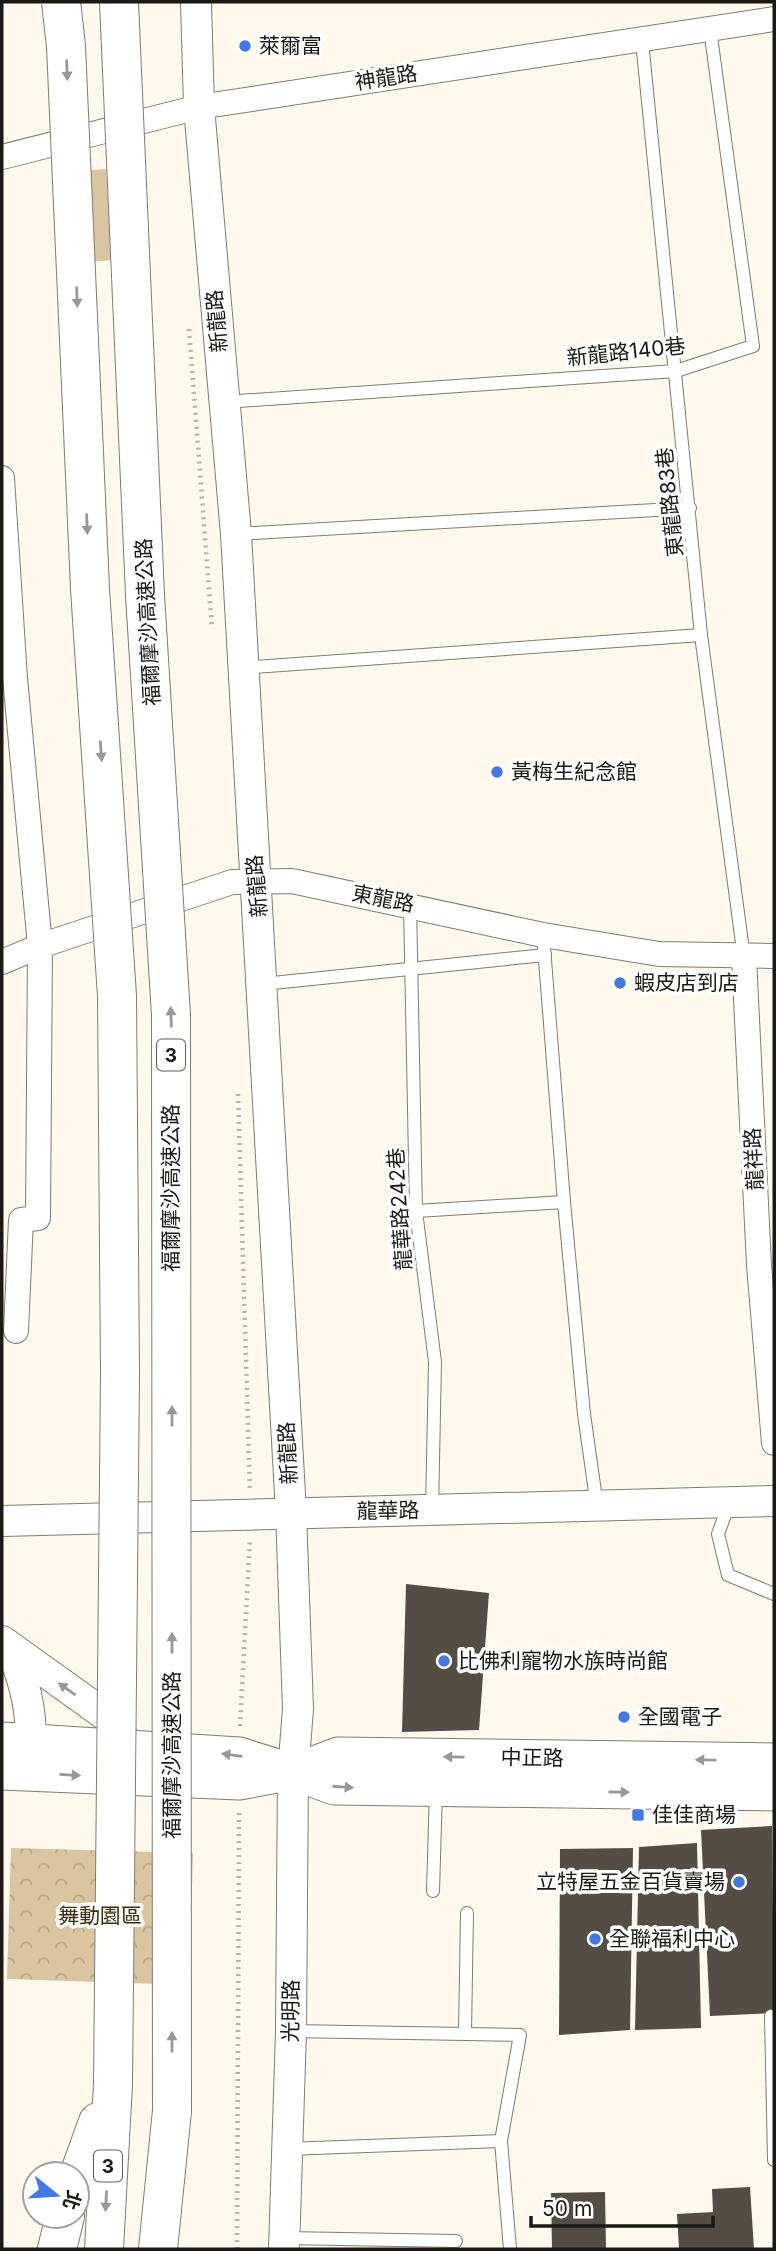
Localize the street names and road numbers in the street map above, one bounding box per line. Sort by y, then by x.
street label: 神龍路 [353,60,419,95]
street label: 新龍路 [201,289,232,354]
street label: 新龍路140巷 [565,333,687,370]
street label: 東龍路83巷 [651,446,688,558]
street label: 福爾摩沙高速公路 [131,537,164,707]
street label: 新龍路 [241,854,272,919]
street label: 東龍路 [350,880,416,917]
road number: 3 [157,1040,185,1070]
street label: 福爾摩沙高速公路 [158,1104,183,1272]
street label: 龍祥路 [739,1127,768,1191]
street label: 龍華路242巷 [383,1147,416,1271]
street label: 新龍路 [273,1421,302,1485]
street label: 龍華路 [356,1497,420,1524]
street label: 福爾摩沙高速公路 [159,1671,184,1839]
street label: 中正路 [500,1744,564,1771]
street label: 光明路 [277,1979,304,2043]
road number: 3 [94,2150,122,2182]

